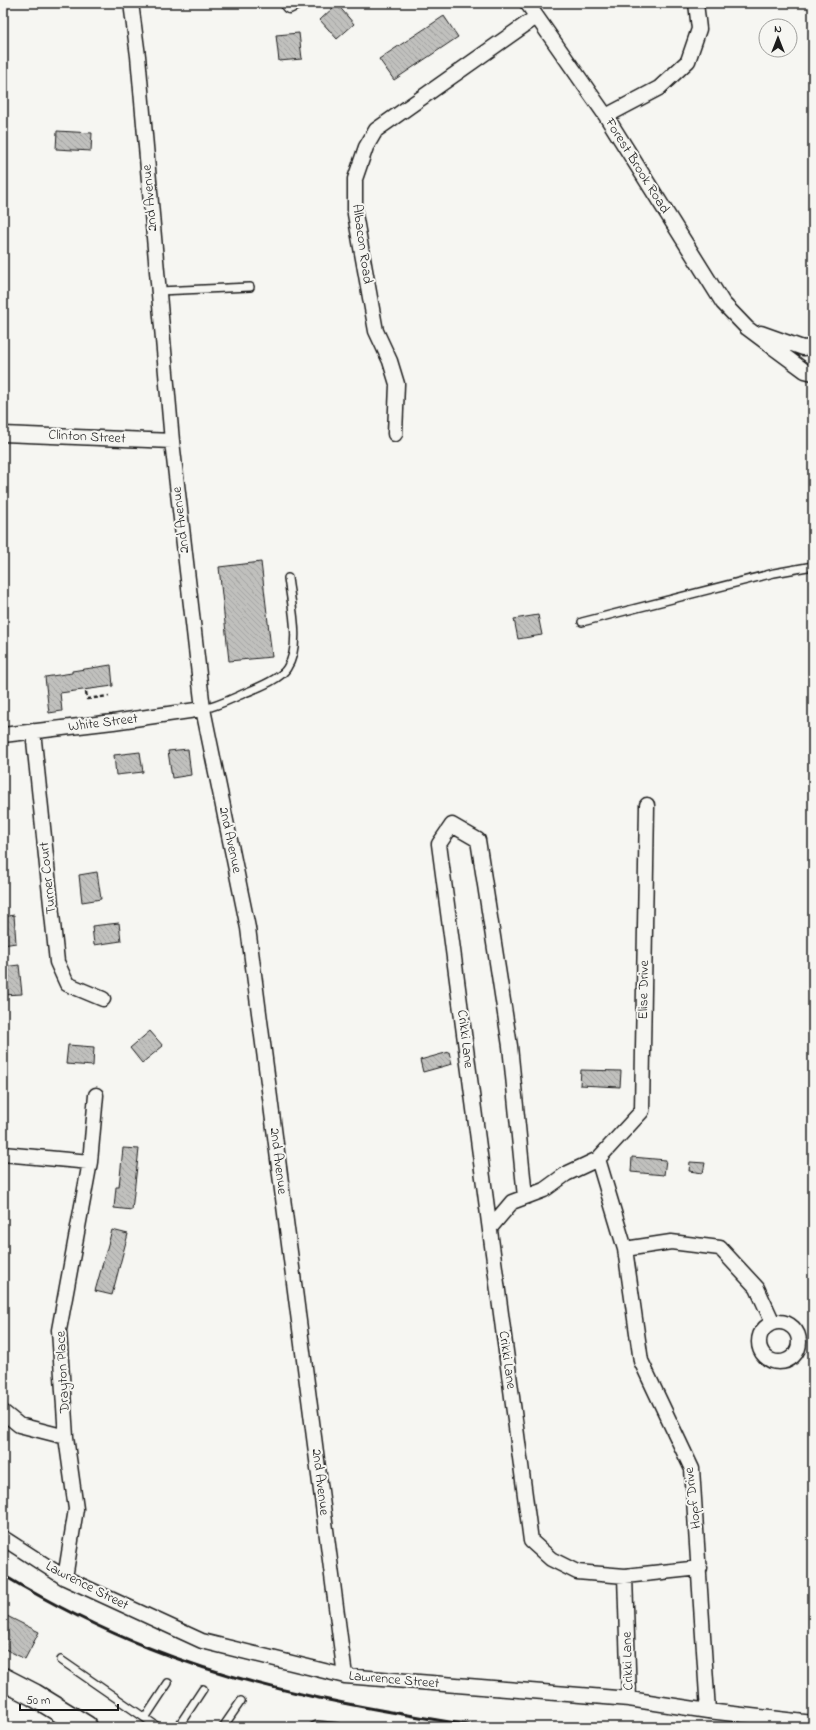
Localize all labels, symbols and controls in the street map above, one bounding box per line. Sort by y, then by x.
north arrow [758,18,798,58]
text: N [774,21,782,37]
street label: Forest Brook Road [599,113,675,218]
street label: 2nd Avenue [137,163,163,232]
street label: Albacon Road [346,203,378,285]
street label: Clinton Street [48,424,126,450]
street label: 2nd Avenue [166,485,196,555]
street label: White Street [67,708,139,738]
street label: 2nd Avenue [213,805,247,876]
street label: Turner Court [34,841,62,915]
street label: Elise Drive [633,959,655,1020]
street label: Crikki Lane [451,1009,479,1070]
street label: 2nd Avenue [263,1126,293,1196]
street label: Crikki Lane [493,1329,522,1391]
street label: Drayton Place [50,1330,77,1414]
street label: 2nd Avenue [305,1447,335,1517]
street label: Hopf Drive [679,1465,707,1530]
street label: Lawrence Street [42,1556,132,1616]
street label: Crikki Lane [616,1631,640,1691]
street label: Lawrence Street [348,1666,440,1694]
scale bar [20,1686,118,1712]
text: 50 m [26,1692,50,1710]

